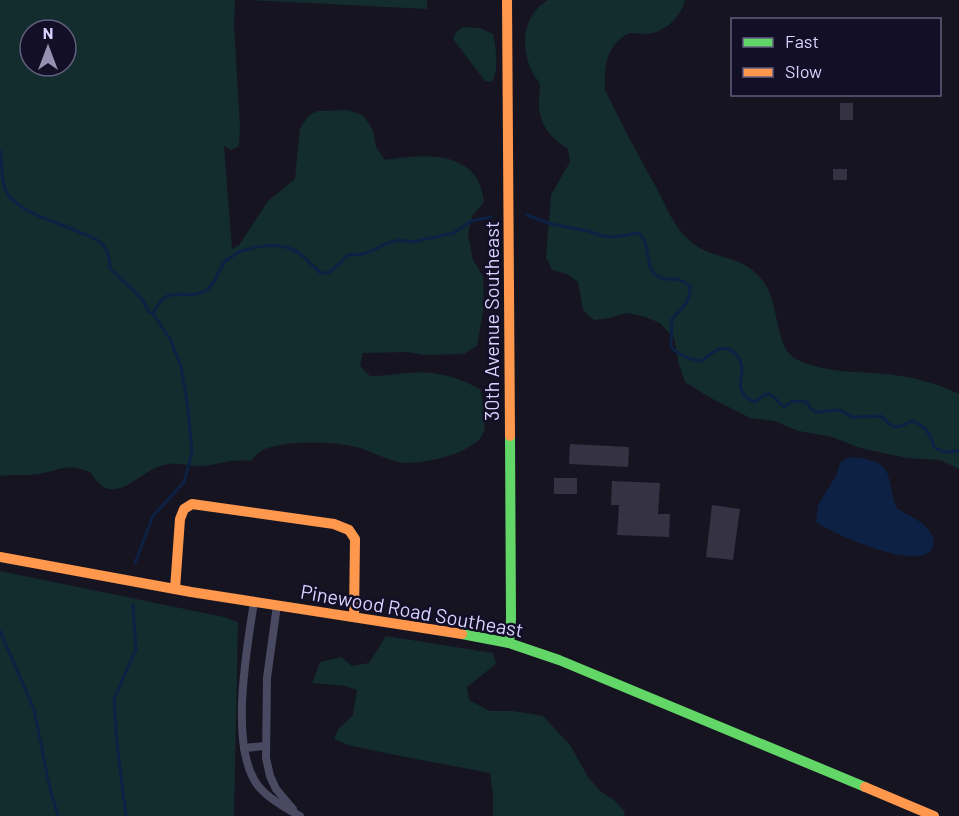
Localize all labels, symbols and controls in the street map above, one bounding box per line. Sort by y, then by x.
north arrow [18,18,78,78]
legend [731,18,941,96]
text: N [43,23,53,42]
text: Fast [785,30,819,52]
text: Slow [785,60,822,82]
street label: 30th Avenue Southeast [479,221,503,421]
street label: Pinewood Road Southeast [299,579,525,641]

